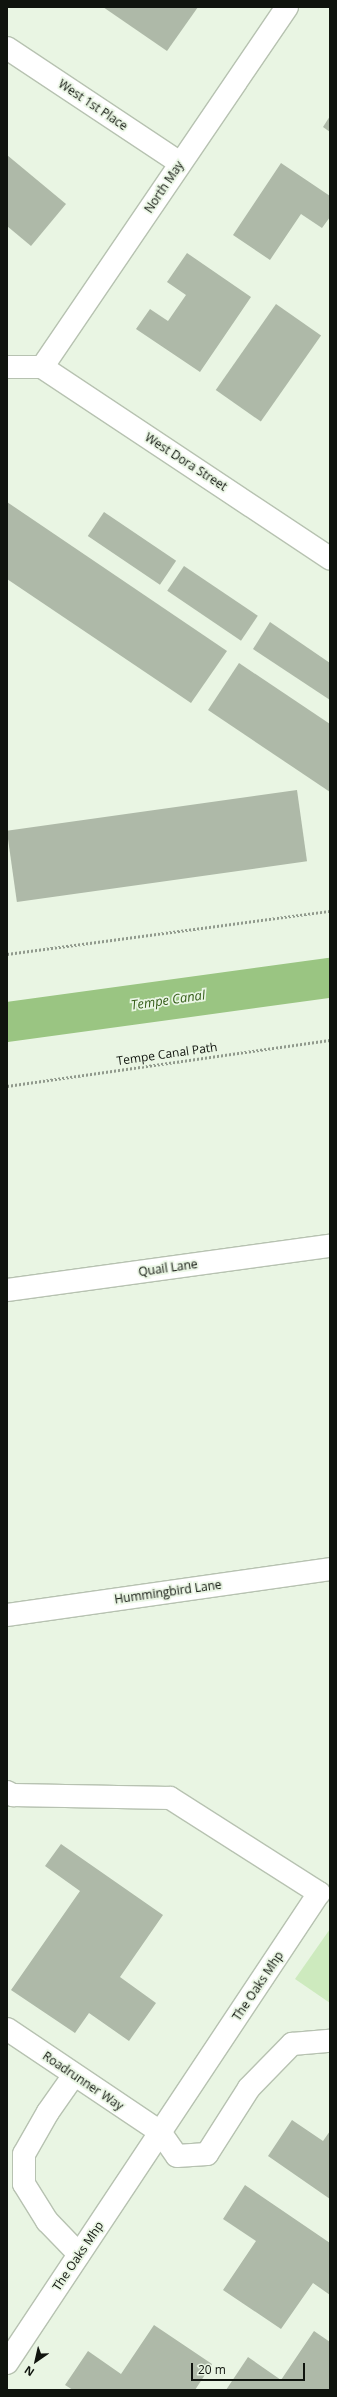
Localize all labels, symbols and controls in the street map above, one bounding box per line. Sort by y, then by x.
street label: West 1st Place [56,77,130,133]
street label: North May [141,158,187,216]
street label: West Dora Street [142,430,230,494]
water label: Tempe Canal [130,987,206,1013]
street label: Tempe Canal Path [116,1040,218,1068]
street label: Quail Lane [138,1257,198,1279]
street label: Hummingbird Lane [113,1577,223,1607]
street label: The Oaks Mhp [230,1949,286,2023]
street label: Roadrunner Way [40,2049,126,2113]
street label: The Oaks Mhp [50,2219,106,2293]
north arrow [16,2341,56,2381]
scale bar [193,2355,307,2381]
text: 20 m [198,2361,226,2378]
text: N [21,2363,37,2380]

